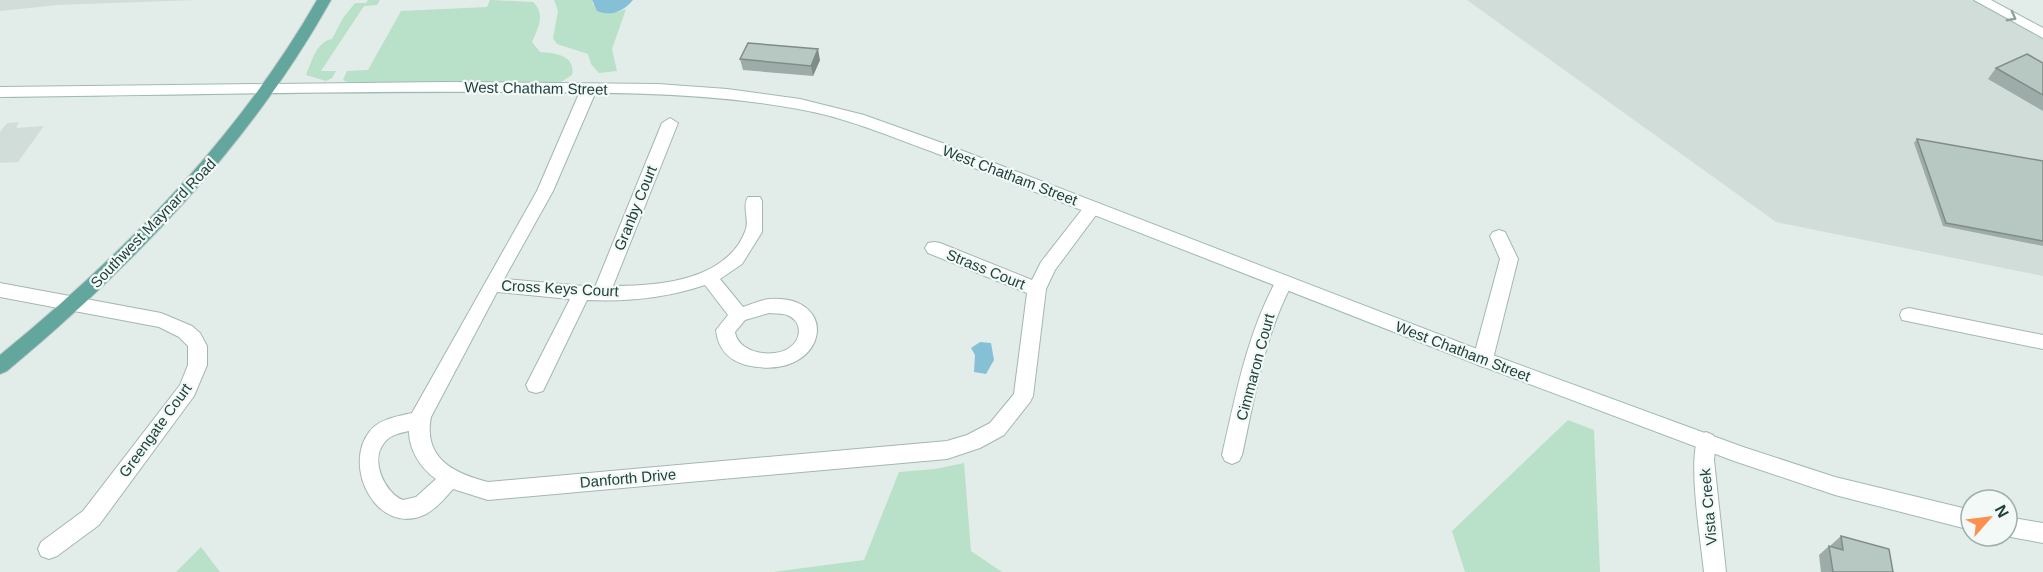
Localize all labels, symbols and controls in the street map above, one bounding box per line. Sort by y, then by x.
one-way arrow [2006,10,2016,21]
street label: West Chatham Street [464,78,609,98]
street label: West Chatham Street [940,141,1081,209]
street label: Southwest Maynard Road [87,155,219,291]
street label: Granby Court [610,162,660,253]
street label: Strass Court [944,246,1029,293]
street label: Cross Keys Court [501,276,620,300]
street label: Cimmaron Court [1233,311,1278,422]
street label: West Chatham Street [1393,317,1534,385]
street label: Greengate Court [115,379,195,480]
street label: Danforth Drive [579,465,677,491]
street label: Vista Creek [1696,467,1720,546]
north arrow [1959,488,2019,548]
text: N [1992,502,2012,520]

